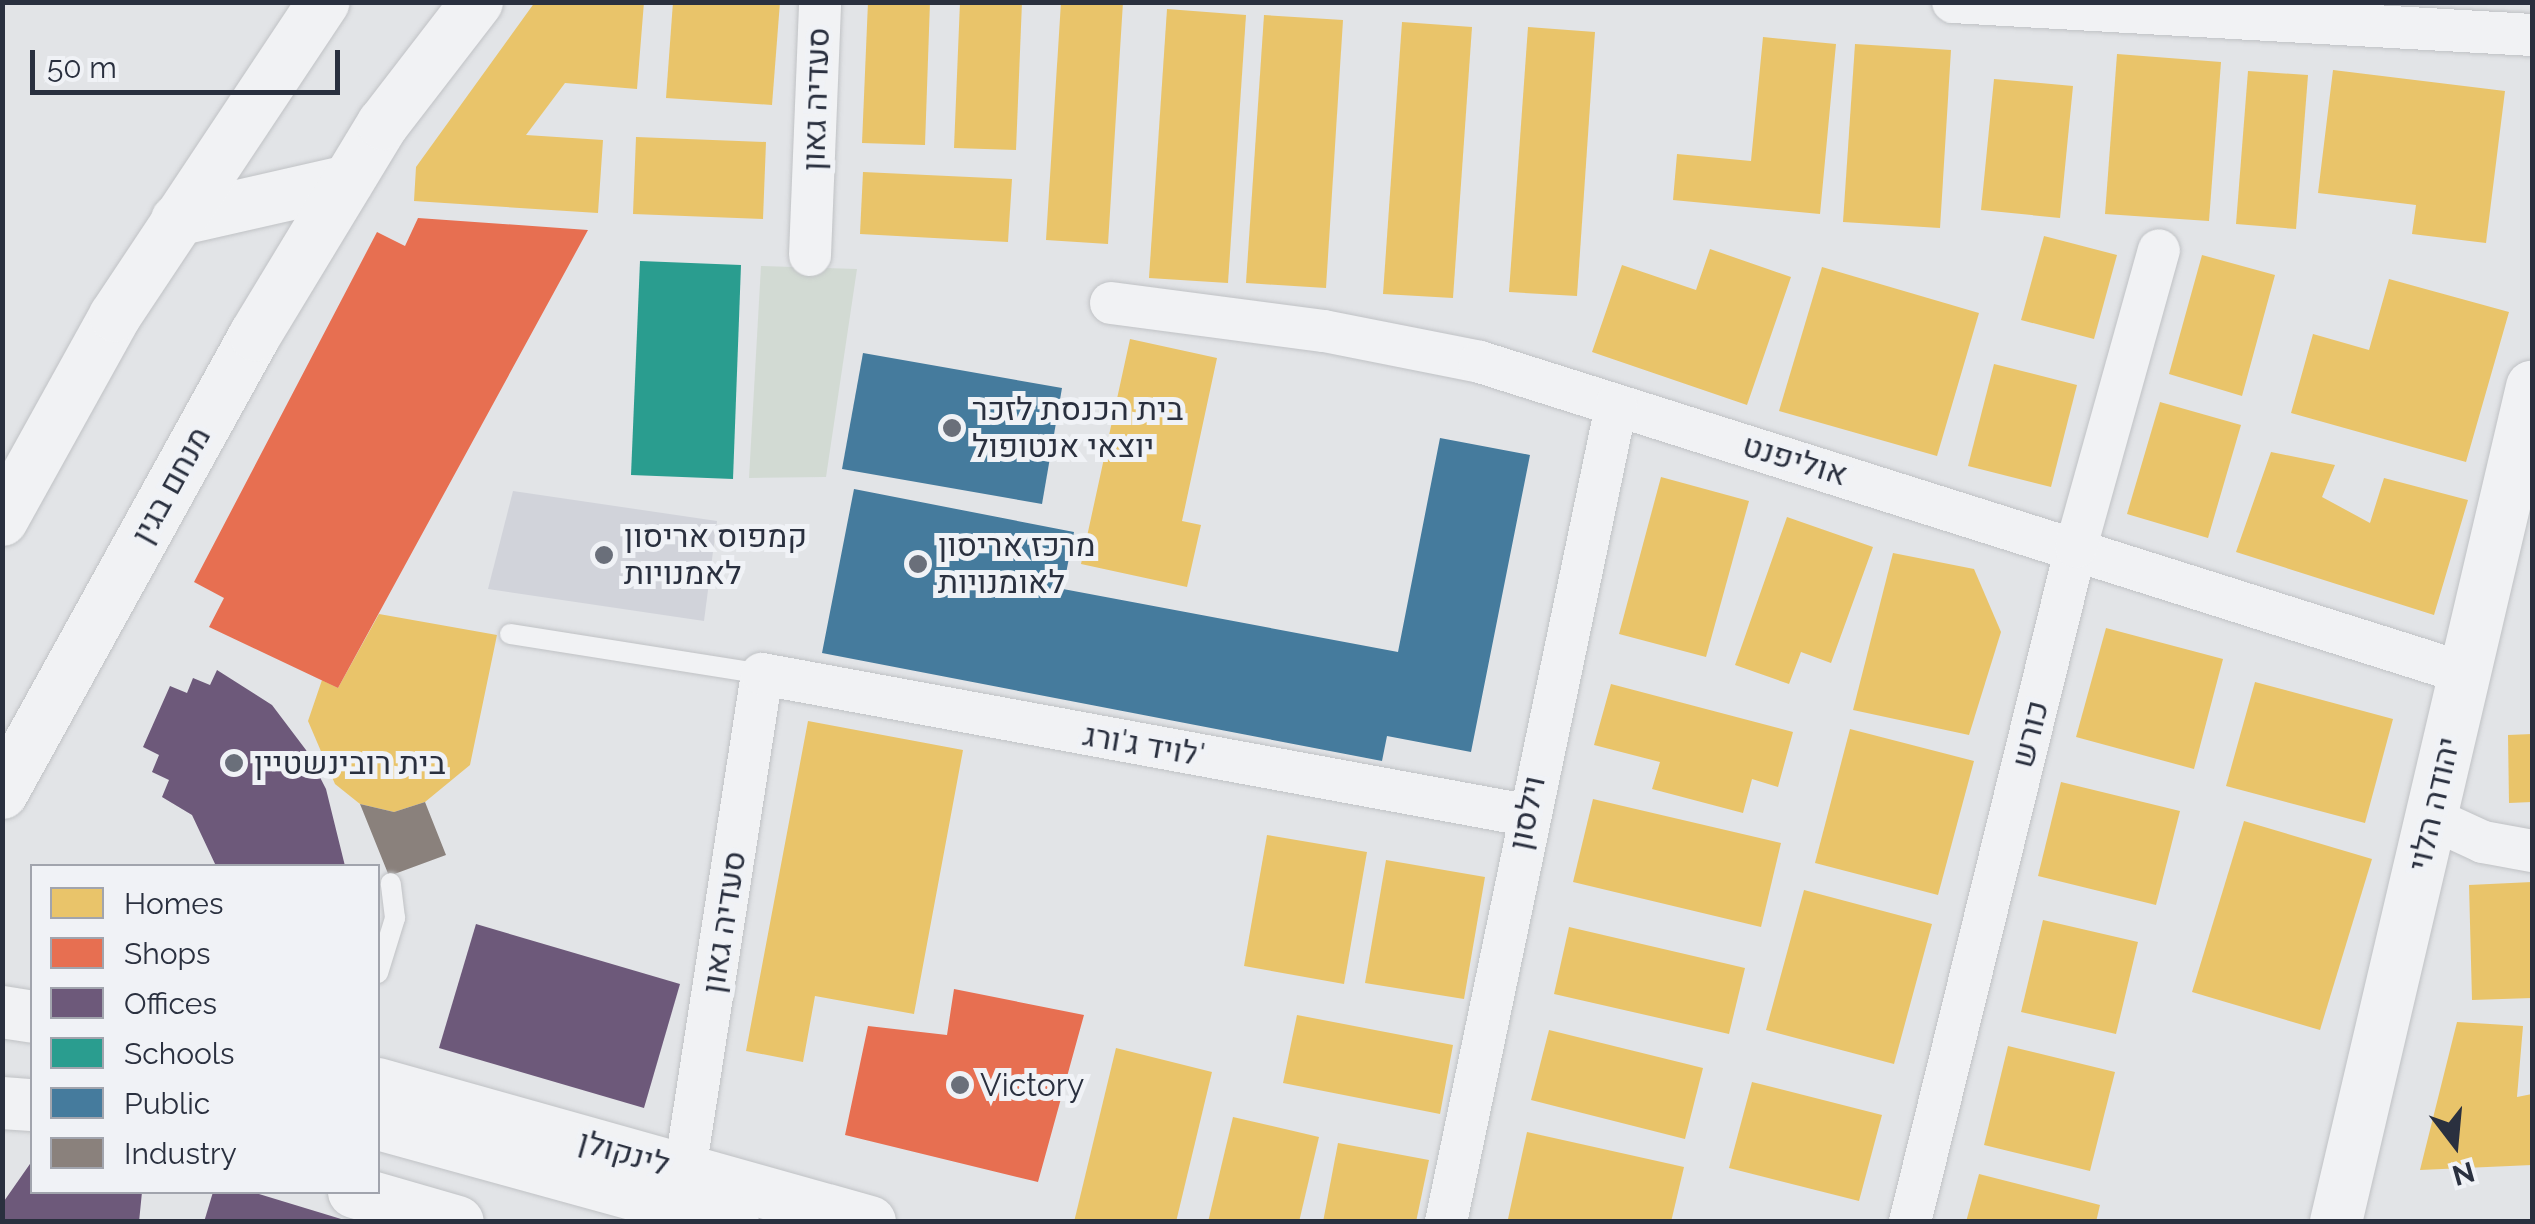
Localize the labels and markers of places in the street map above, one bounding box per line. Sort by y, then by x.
place label: בית הכנסת לזכר יוצאי אנטופול [972,391,1183,466]
marker: בית הכנסת לזכר יוצאי אנטופול [941,417,963,439]
place label: קמפוס אריסון לאמנויות [624,518,807,593]
place label: מרכז אריסון לאומנויות [938,527,1096,602]
marker: קמפוס אריסון לאמנויות [593,544,615,566]
marker: מרכז אריסון לאומנויות [907,553,929,575]
place label: בית רובינשטיין [254,744,446,782]
marker: בית רובינשטיין [223,752,245,774]
place label: Victory [980,1066,1084,1104]
marker: Victory [949,1074,971,1096]

